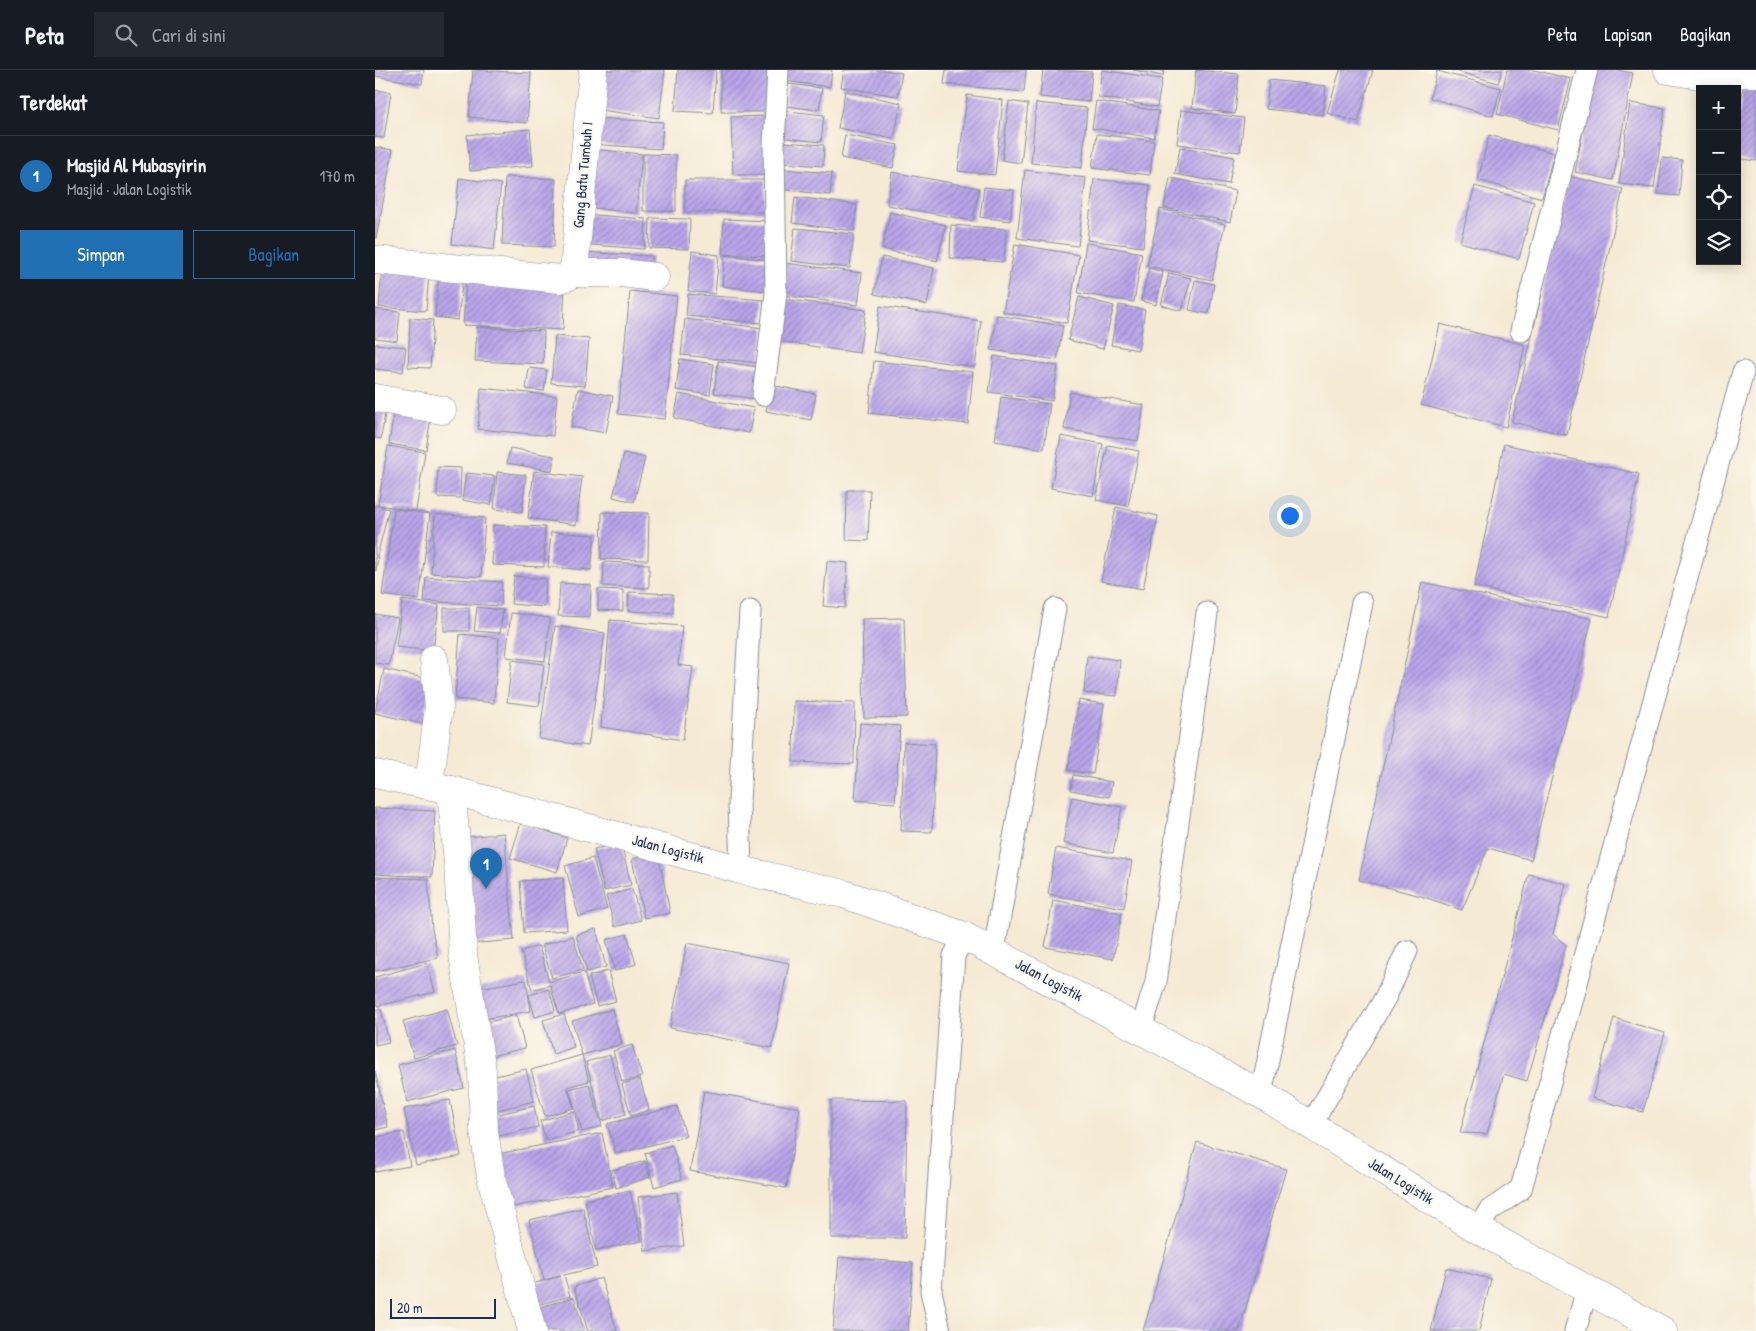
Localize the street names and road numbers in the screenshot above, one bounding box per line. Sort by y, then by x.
street label: Gang Batu Tumbuh I [567,121,598,229]
street label: Jalan Logistik [630,829,706,868]
street label: Jalan Logistik [1012,953,1087,1006]
street label: Jalan Logistik [1364,1152,1438,1209]

